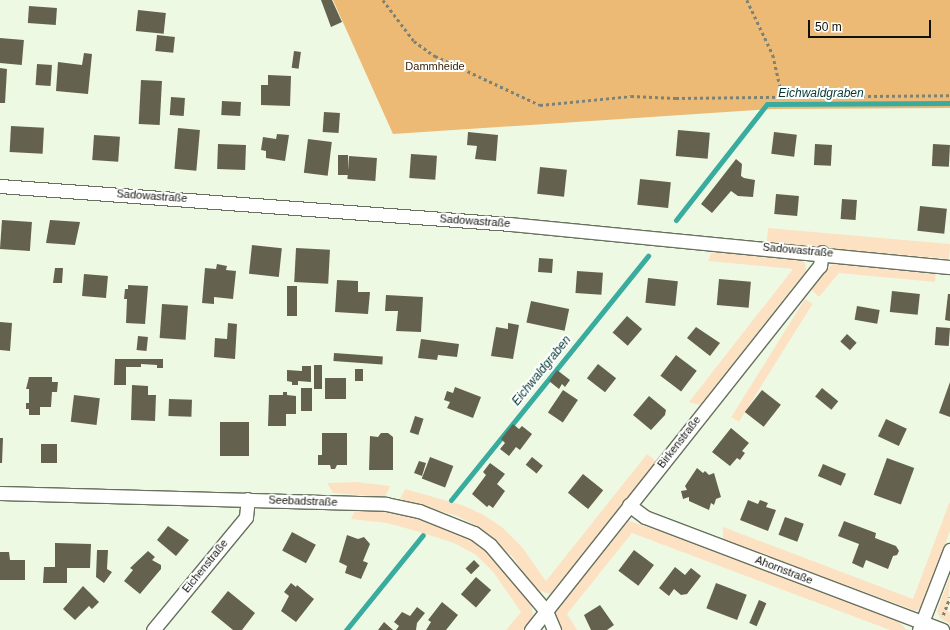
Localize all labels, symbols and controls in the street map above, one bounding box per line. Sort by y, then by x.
scale bar [810,12,933,38]
text: 50 m [815,20,842,34]
park label: Dammheide [405,59,465,73]
water label: Eichwaldgraben [778,87,864,101]
street label: Sadowastraße [116,187,188,205]
street label: Sadowastraße [439,212,511,230]
street label: Sadowastraße [762,240,834,260]
water label: Eichwaldgraben [510,333,574,409]
street label: Birkenstraße [655,413,703,471]
street label: Seebadstraße [268,493,338,509]
street label: Eichenstraße [179,537,231,595]
street label: Ahornstraße [753,553,815,587]

